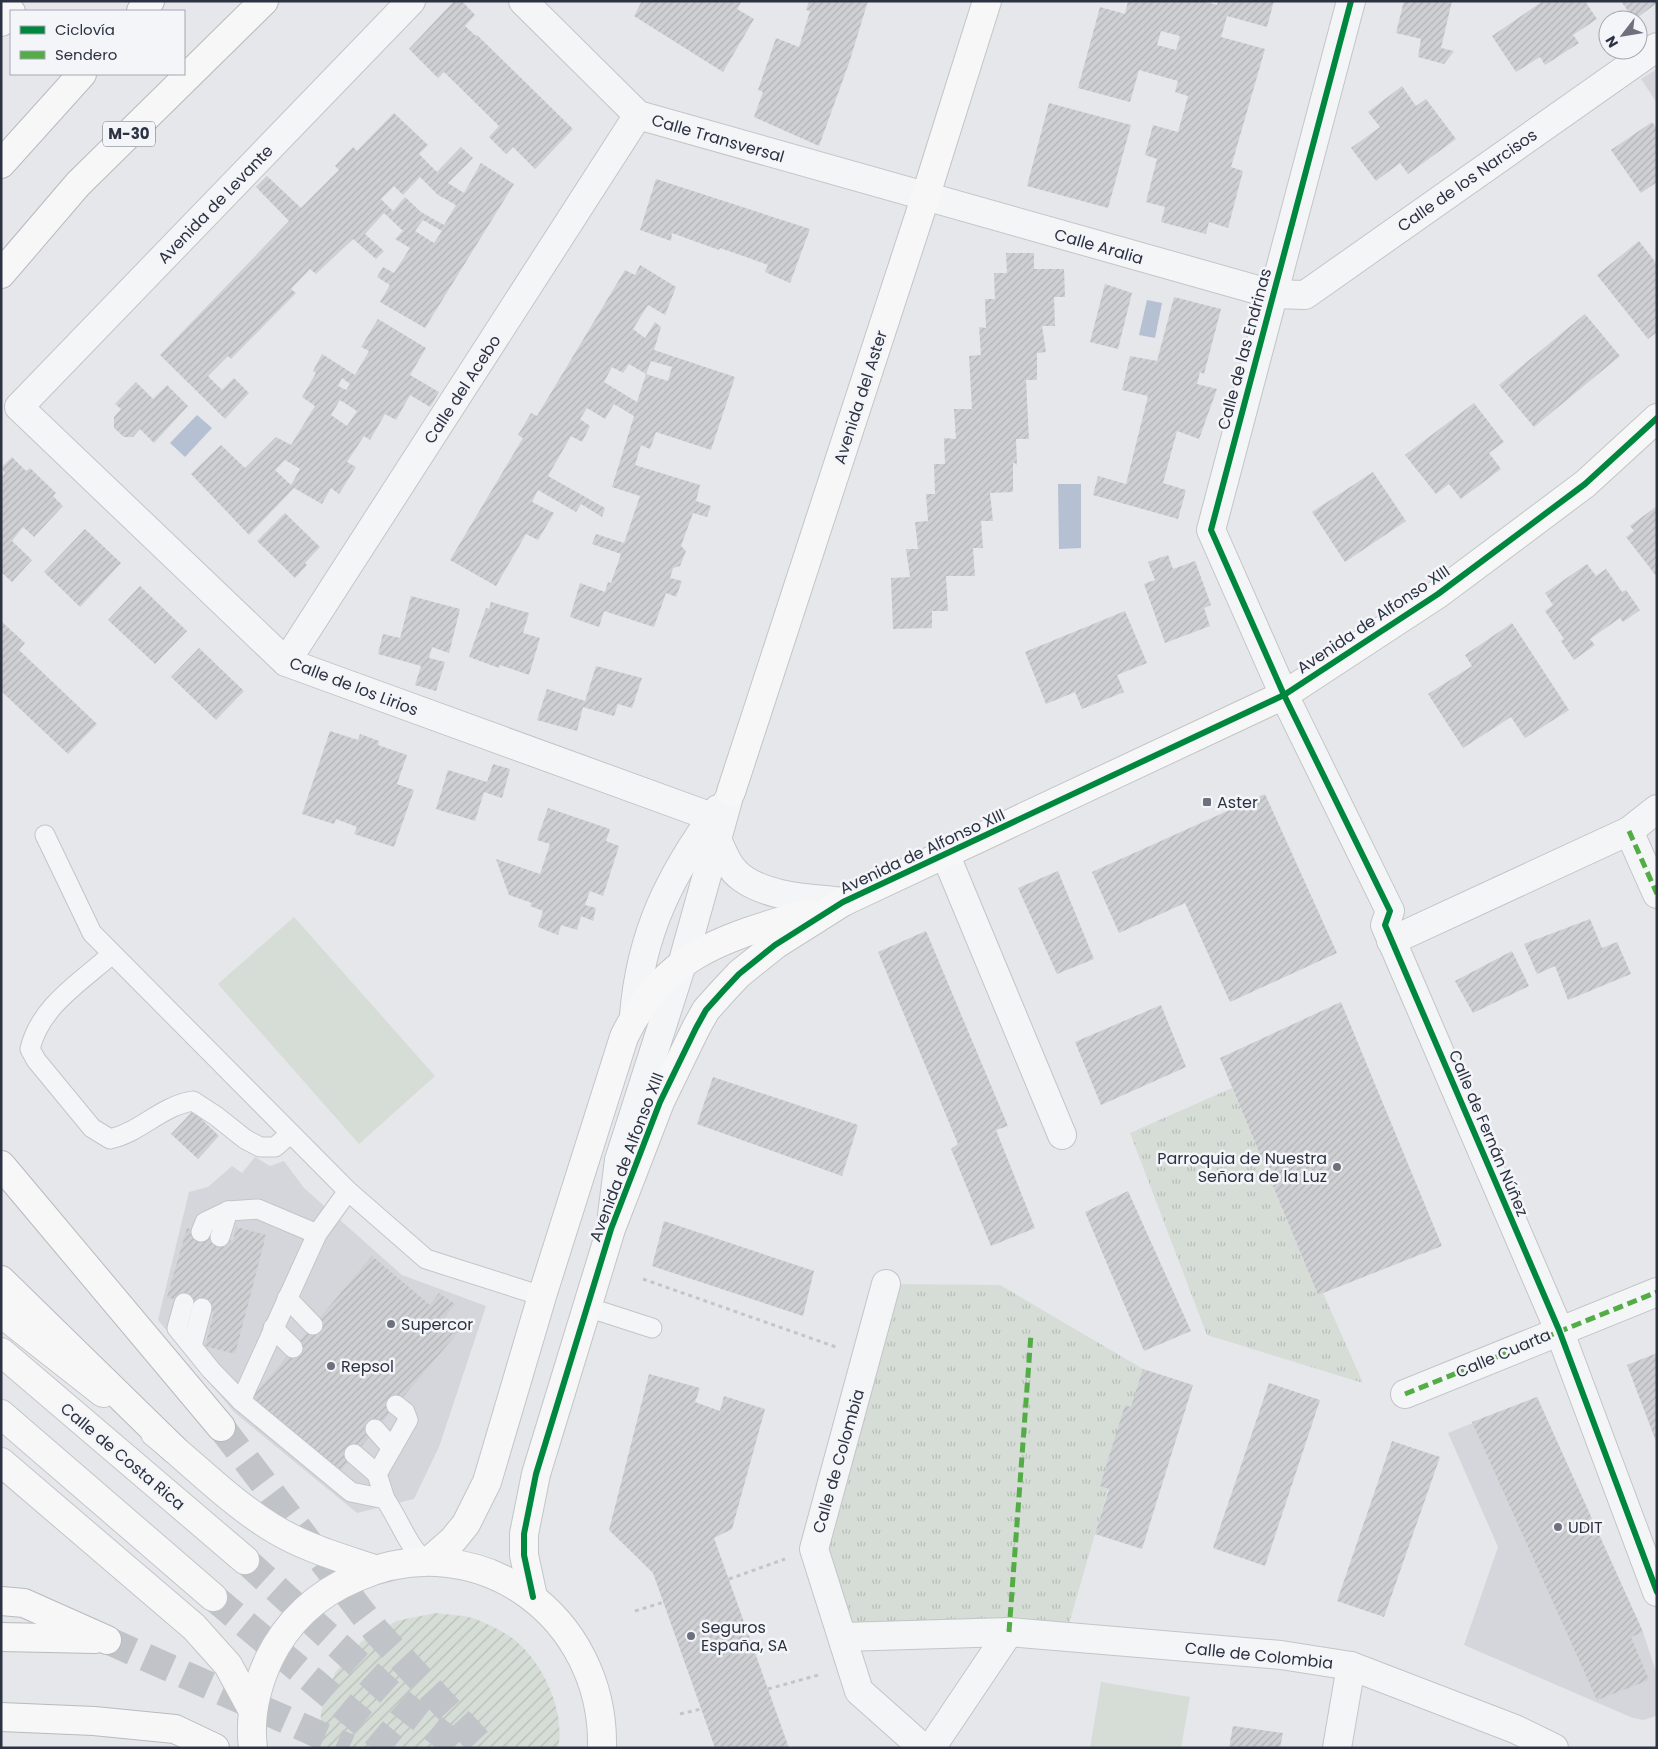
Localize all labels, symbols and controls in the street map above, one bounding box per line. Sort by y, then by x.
legend [10,10,185,75]
north arrow [1598,10,1648,60]
text: Ciclovía [55,19,115,40]
text: N [1601,32,1623,51]
text: Sendero [55,44,117,65]
street label: Calle Transversal [649,109,787,168]
road number: M-30 [103,122,155,146]
street label: Calle de los Narcisos [1393,123,1542,237]
street label: Avenida de Levante [152,140,278,269]
street label: Calle Aralia [1052,223,1146,270]
street label: Calle de las Endrinas [1212,266,1277,432]
street label: Avenida del Aster [828,327,893,467]
street label: Calle del Acebo [419,330,506,448]
street label: Avenida de Alfonso XIII [1292,560,1454,679]
street label: Calle de los Lirios [286,651,422,722]
place label: Aster [1217,791,1258,814]
marker: Aster [1201,796,1213,808]
street label: Avenida de Alfonso XIII [836,803,1009,900]
street label: Calle de Fernán Núñez [1443,1046,1534,1220]
street label: Avenida de Alfonso XIII [584,1069,669,1245]
place label: Parroquia de Nuestra Señora de la Luz [1157,1147,1327,1188]
marker: Parroquia de Nuestra Señora de la Luz [1331,1161,1343,1173]
place label: Supercor [401,1313,473,1336]
marker: Supercor [385,1318,397,1330]
street label: Calle Cuarta [1452,1323,1554,1384]
place label: Repsol [341,1355,394,1378]
marker: Repsol [325,1360,337,1372]
street label: Calle de Colombia [807,1386,870,1536]
street label: Calle de Costa Rica [55,1397,190,1515]
place label: UDIT [1568,1516,1603,1539]
marker: UDIT [1552,1521,1564,1533]
place label: Seguros España, SA [701,1616,788,1657]
marker: Seguros España, SA [685,1630,697,1642]
street label: Calle de Colombia [1184,1636,1334,1675]

